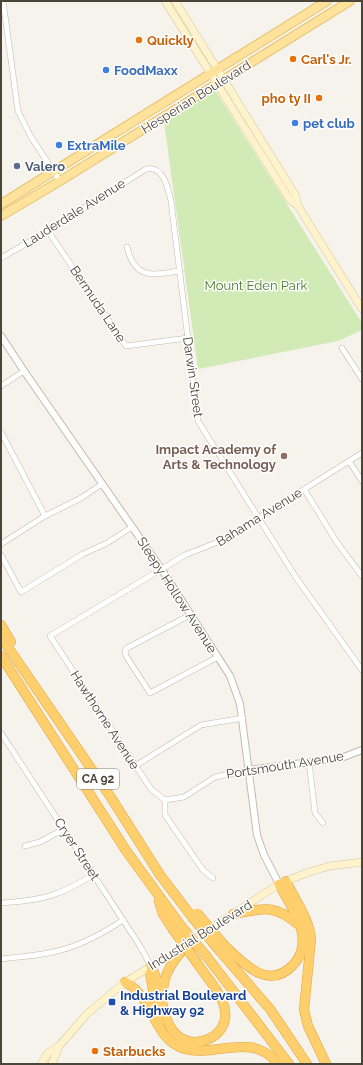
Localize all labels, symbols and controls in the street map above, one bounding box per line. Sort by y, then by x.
place label: Quickly [147,33,194,48]
marker: Quickly [134,35,144,45]
place label: Carl's Jr. [301,52,351,67]
marker: Carl's Jr. [288,54,298,64]
street label: Hesperian Boulevard [139,57,253,137]
place label: FoodMaxx [114,63,178,78]
marker: FoodMaxx [101,65,111,75]
place label: pho ty II [262,91,311,106]
marker: pho ty II [314,93,324,103]
place label: pet club [303,116,355,131]
marker: pet club [290,118,300,128]
place label: ExtraMile [67,138,126,153]
marker: ExtraMile [54,140,64,150]
place label: Valero [25,159,65,174]
marker: Valero [12,161,22,171]
street label: Lauderdale Avenue [20,175,128,250]
street label: Bermuda Lane [67,263,129,345]
park label: Mount Eden Park [205,278,308,293]
street label: Darwin Street [180,336,206,419]
place label: Impact Academy of Arts & Technology [155,442,277,472]
marker: Impact Academy of Arts & Technology [279,451,289,461]
street label: Bahama Avenue [213,484,305,549]
street label: Sleepy Hollow Avenue [134,534,220,656]
street label: Hawthorne Avenue [67,668,143,773]
street label: Portsmouth Avenue [225,748,345,782]
road number: CA 92 [77,769,119,789]
street label: Cryer Street [51,815,103,884]
street label: Industrial Boulevard [145,897,255,973]
place label: Industrial Boulevard & Highway 92 [120,988,246,1018]
marker: Industrial Boulevard & Highway 92 [107,997,117,1007]
place label: Starbucks [103,1044,166,1059]
marker: Starbucks [90,1046,100,1056]

